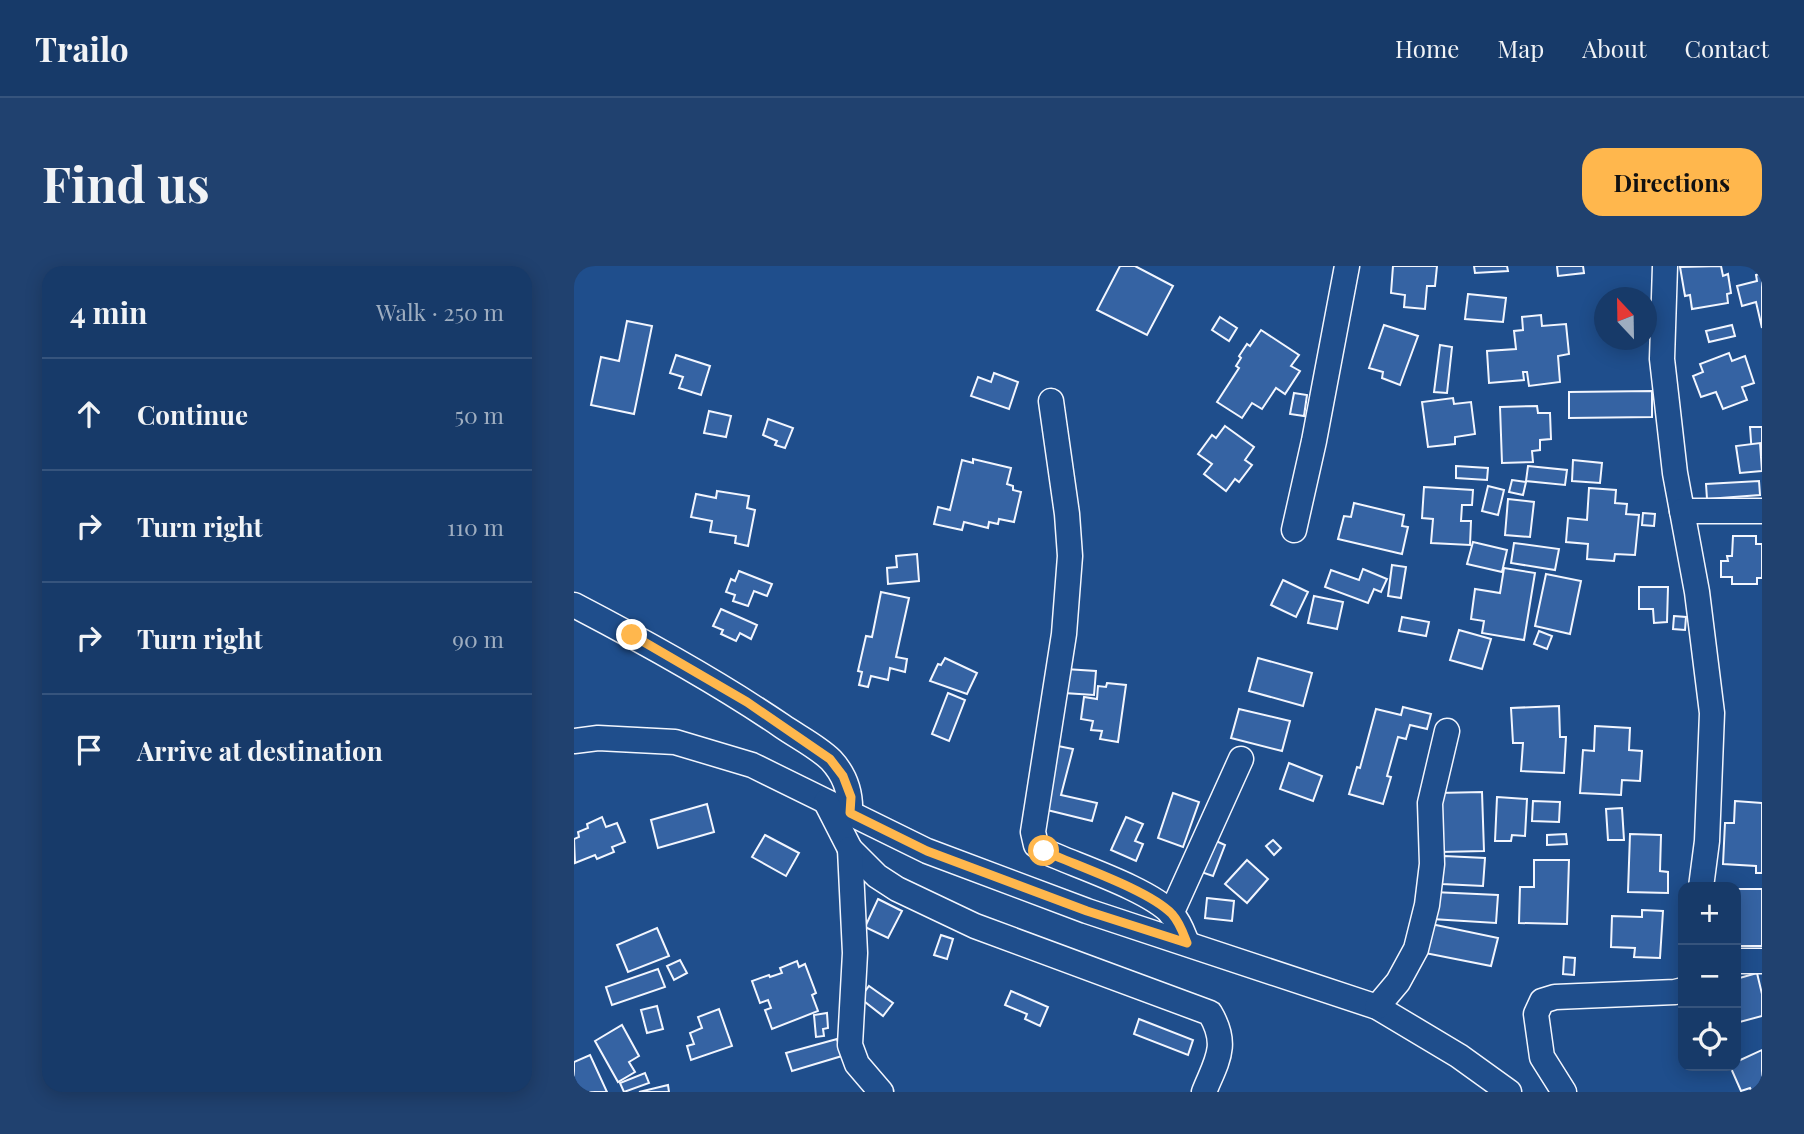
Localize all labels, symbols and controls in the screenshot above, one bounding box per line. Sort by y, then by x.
text: Trailo [35,26,129,70]
text: Home [1395,32,1459,64]
text: Map [1497,32,1544,64]
text: About [1582,32,1646,64]
text: Contact [1684,32,1769,64]
button: Directions [1582,148,1762,216]
text: Find us [42,150,210,215]
north arrow [1594,287,1657,350]
text: 4 min [70,292,148,332]
text: Walk · 250 m [376,296,504,327]
icon: ahead [70,395,108,433]
text: Continue [137,397,248,432]
text: 50 m [455,399,504,430]
icon: right [70,507,108,545]
text: Turn right [137,509,263,544]
text: 110 m [447,511,504,542]
icon: right [70,619,108,657]
route end [616,619,647,650]
text: Turn right [137,621,263,656]
text: 90 m [452,623,504,654]
icon: arrive [70,731,108,769]
text: Arrive at destination [137,733,383,768]
route start [1028,835,1059,866]
map controls [1678,882,1741,1071]
button: + [1678,882,1741,945]
button: − [1678,945,1741,1008]
button: locate [1678,1008,1741,1071]

